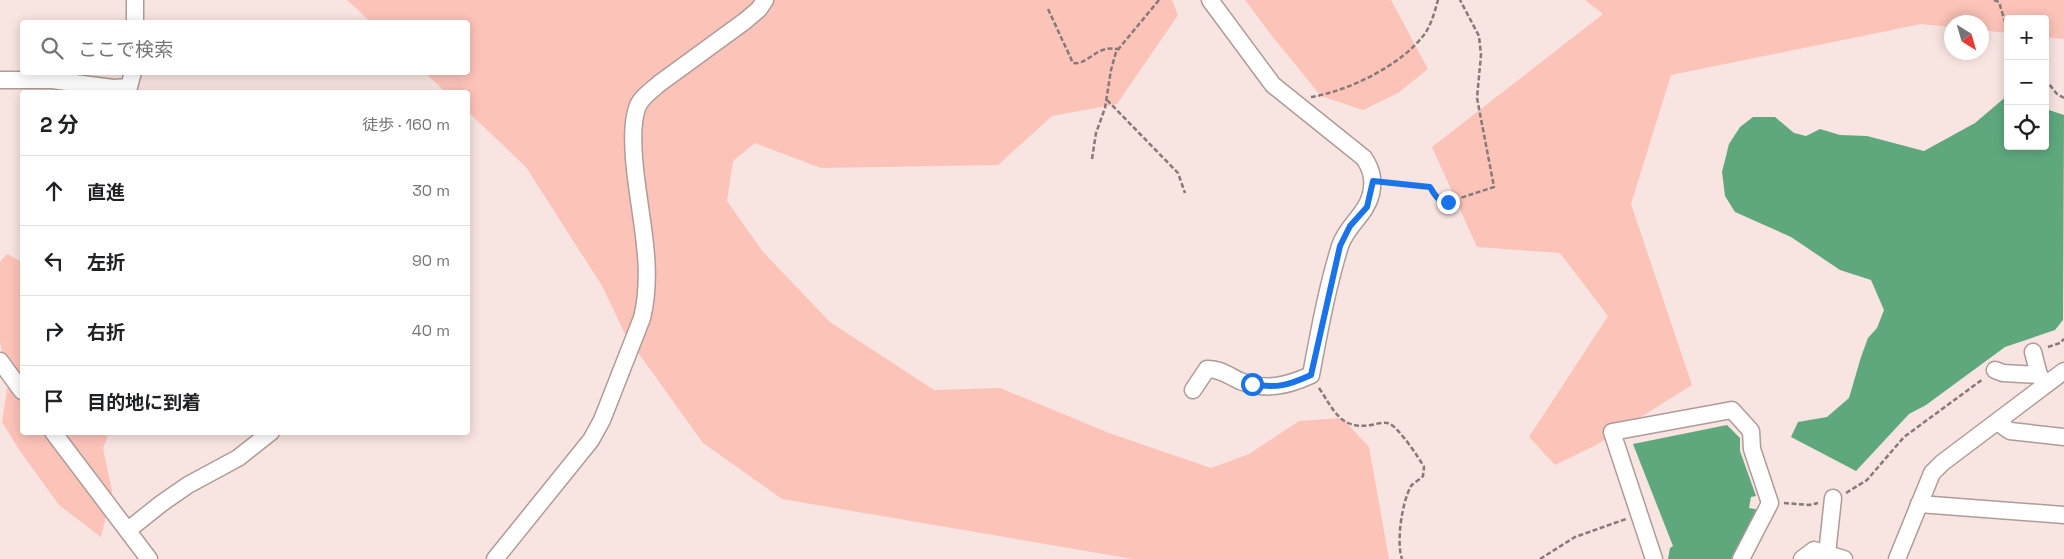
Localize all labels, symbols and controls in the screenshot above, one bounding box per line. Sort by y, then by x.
north arrow [1944,15,1989,60]
map controls [2004,15,2049,150]
button: + [2004,15,2049,60]
search box [20,20,470,75]
icon: search [38,34,66,62]
text: ここで検索 [78,37,173,62]
button: − [2004,60,2049,105]
button: locate [2004,105,2049,150]
text: 2 分 [40,111,79,138]
text: 徒歩 · 160 m [362,114,450,135]
icon: ahead [40,177,68,205]
text: 直進 [87,180,125,205]
text: 30 m [412,180,450,201]
route end [1437,191,1460,214]
icon: left [40,247,68,275]
text: 左折 [87,250,125,275]
text: 90 m [412,250,450,271]
icon: right [40,317,68,345]
text: 右折 [87,320,125,345]
text: 40 m [412,320,450,341]
route start [1241,373,1264,396]
icon: arrive [40,387,68,415]
text: 目的地に到着 [87,390,201,415]

